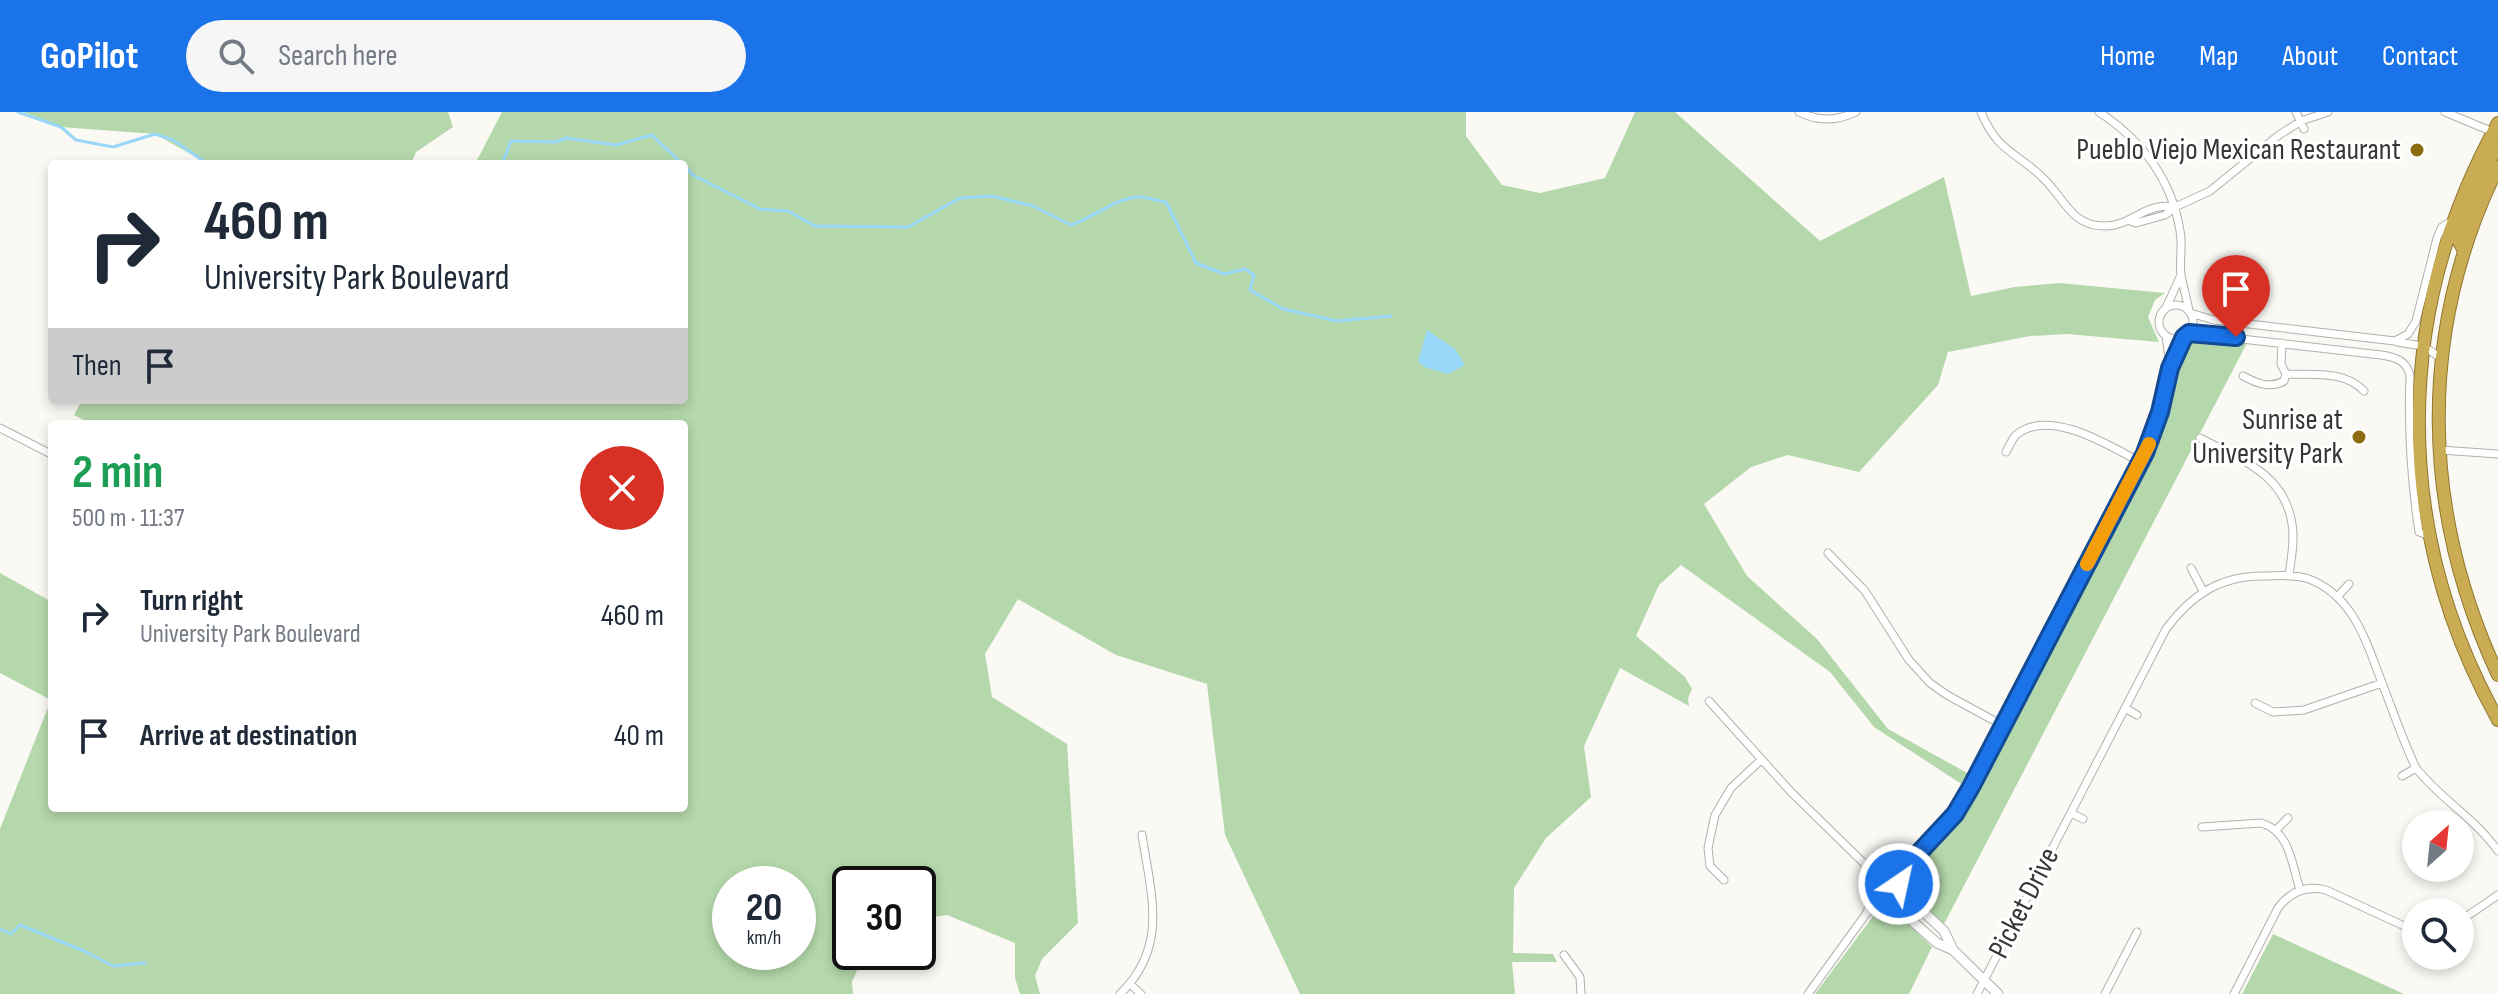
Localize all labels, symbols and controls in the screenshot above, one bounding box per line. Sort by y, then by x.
search box [186,20,746,92]
text: GoPilot [40,34,138,79]
icon: search [214,34,258,78]
text: Search here [278,38,398,74]
text: Home [2100,40,2155,73]
text: Map [2199,40,2238,73]
text: About [2282,40,2338,73]
text: Contact [2382,40,2458,73]
place label: Pueblo Viejo Mexican Restaurant [2076,132,2401,168]
marker: Pueblo Viejo Mexican Restaurant [2408,141,2426,159]
text: 460 m [204,189,329,256]
icon: right [72,192,176,296]
pin [2202,255,2270,337]
text: University Park Boulevard [204,257,509,300]
icon: arrive [2214,267,2258,311]
icon: arrive [138,344,182,388]
text: Then [72,348,122,384]
place label: Sunrise at University Park [2192,402,2344,472]
marker: Sunrise at University Park [2350,428,2368,446]
text: 2 min [72,444,163,501]
button: close [580,446,664,530]
text: 500 m · 11:37 [72,503,184,534]
text: Turn right [140,583,243,619]
icon: right [72,594,116,638]
text: 460 m [601,598,664,634]
text: University Park Boulevard [140,619,361,650]
icon: arrive [72,714,116,758]
text: Arrive at destination [140,718,357,754]
text: 40 m [614,718,664,754]
north arrow [2402,810,2474,882]
map controls [2402,810,2474,970]
position arrow [1857,842,1941,926]
street label: Picket Drive [1981,842,2067,964]
speed limit sign: 30 [832,866,936,970]
text: 20 [746,884,782,932]
button: search [2402,898,2474,970]
text: km/h [747,926,781,950]

